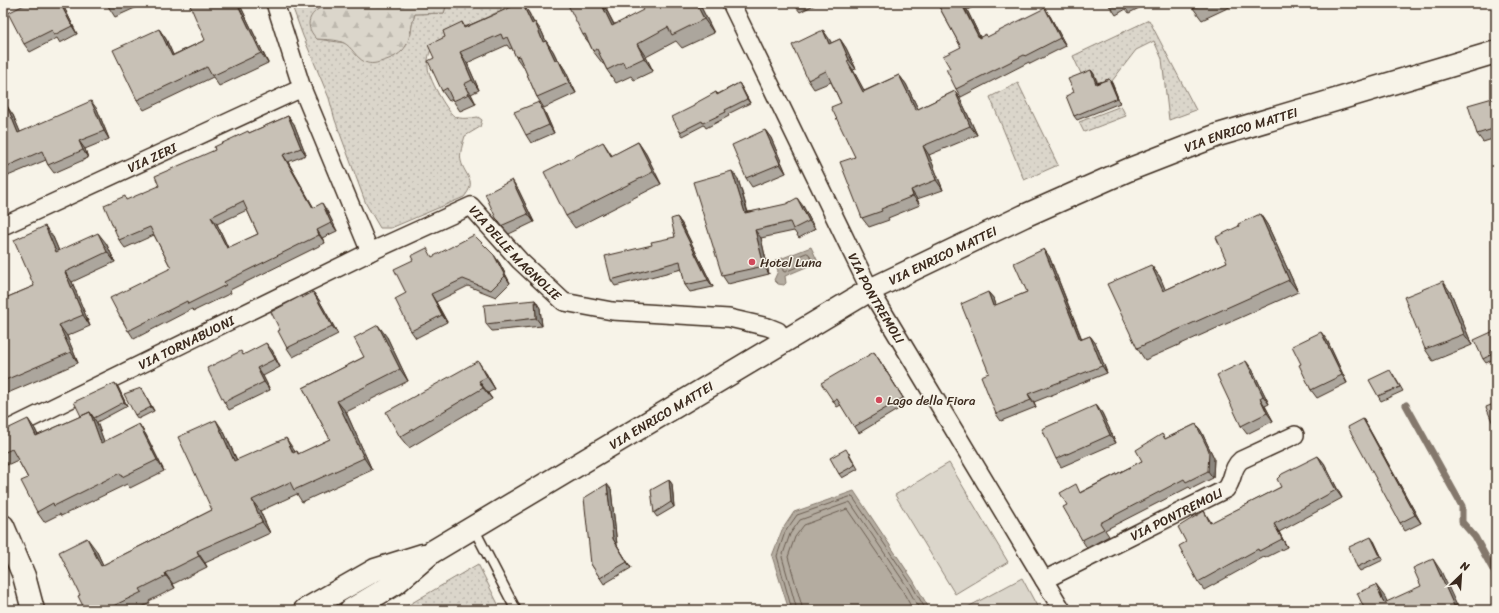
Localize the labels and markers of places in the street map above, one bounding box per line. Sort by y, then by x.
place label: Hotel Luna [760,251,822,274]
marker: Hotel Luna [747,257,757,267]
place label: Lago della Fiora [887,389,976,412]
marker: Lago della Fiora [874,395,884,405]

